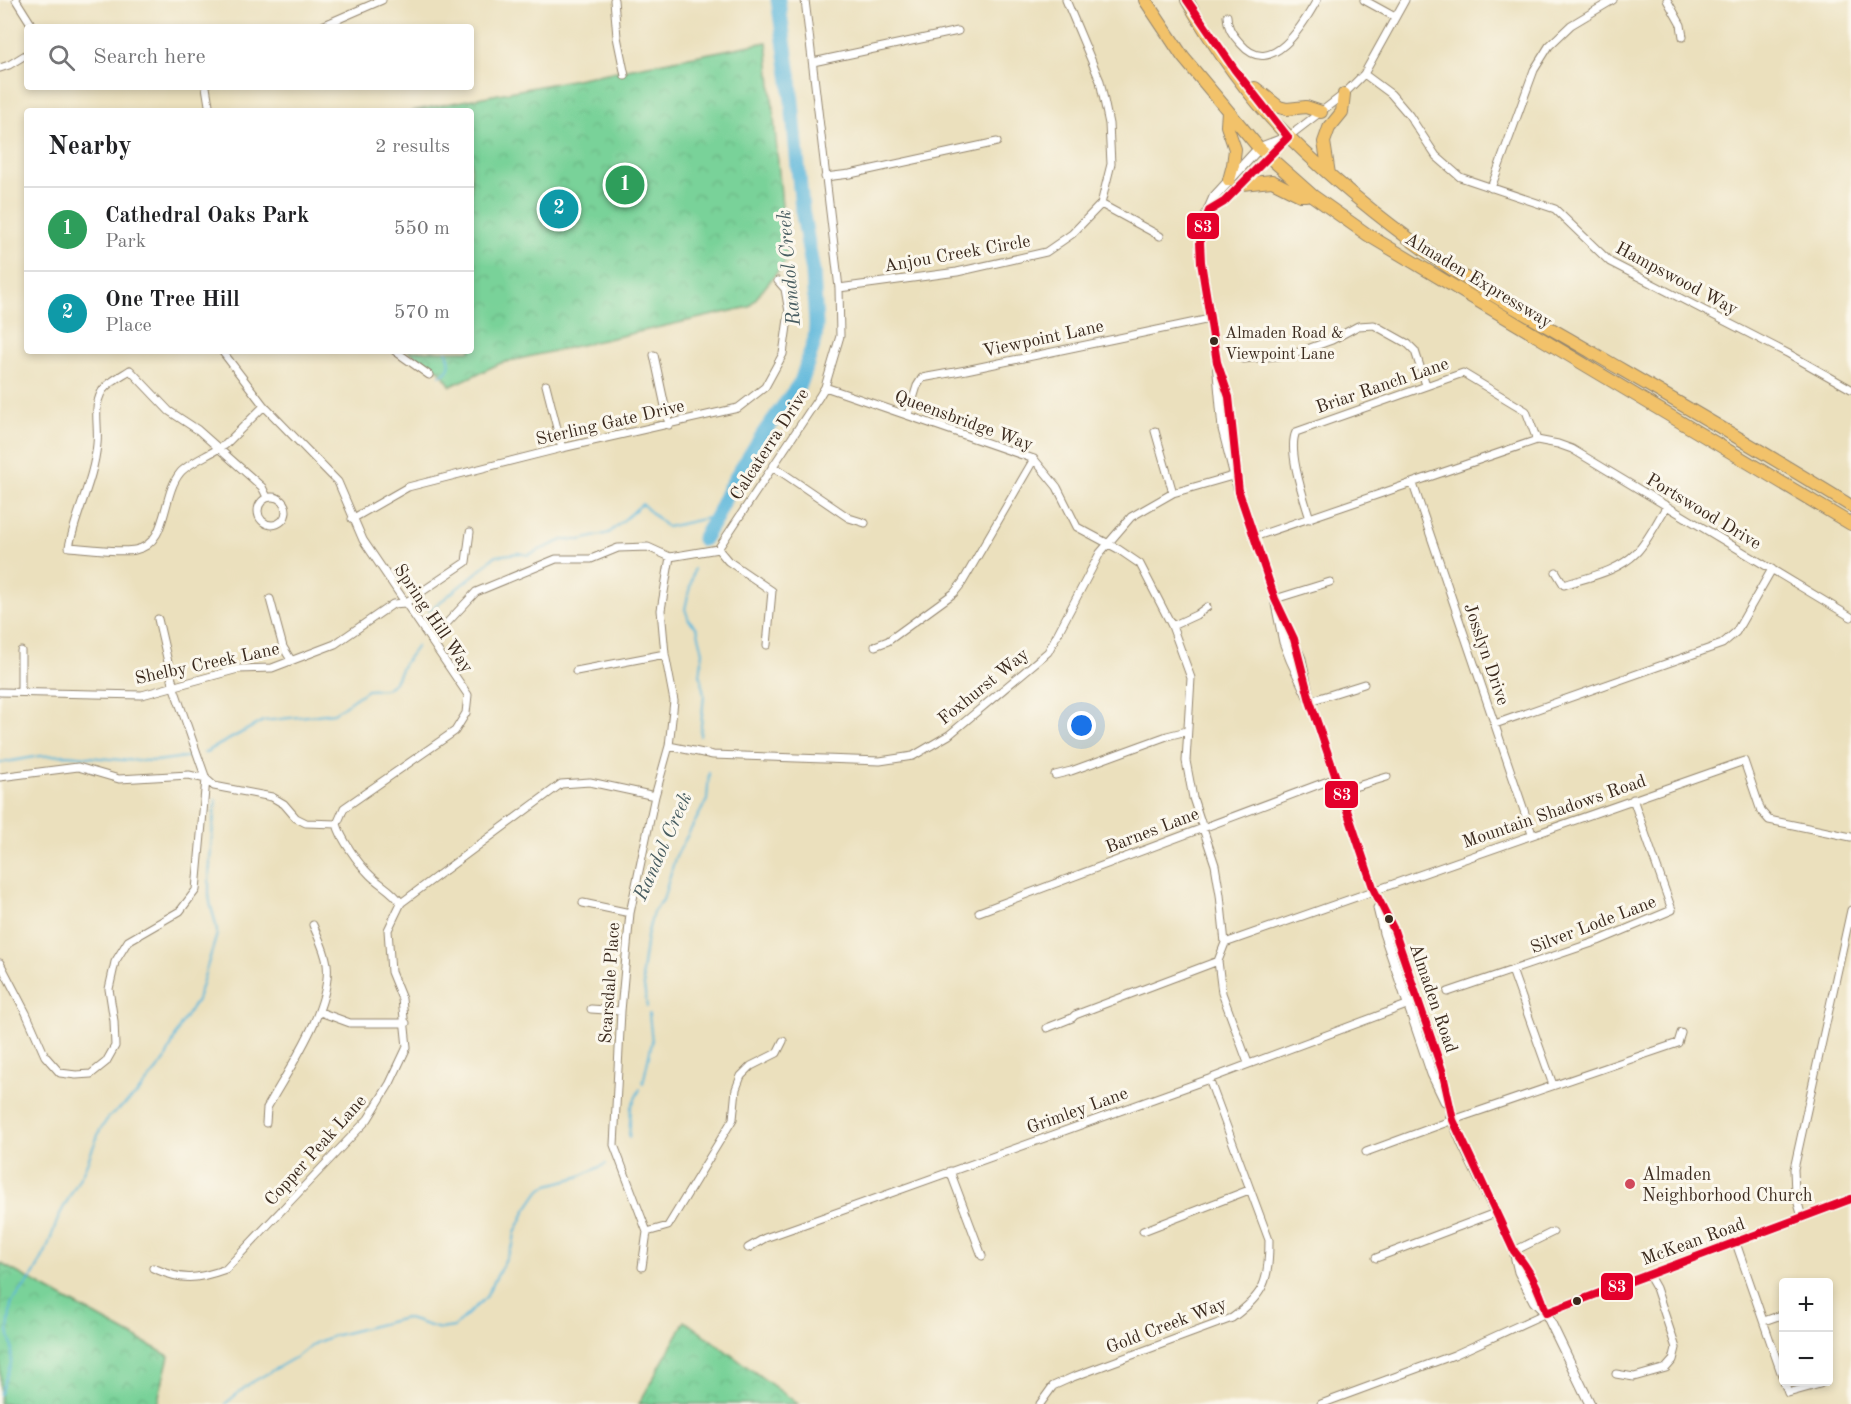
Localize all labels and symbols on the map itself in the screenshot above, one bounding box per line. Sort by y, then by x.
pin: 1 [606,162,644,207]
pin: 2 [540,186,578,232]
water label: Randol Creek [775,209,805,327]
line badge: 83 [1186,212,1220,240]
text: 83 [1194,220,1212,236]
street label: Almaden Expressway [1402,230,1556,332]
street label: Anjou Creek Circle [882,232,1032,276]
street label: Hampswood Way [1612,239,1741,319]
street label: Viewpoint Lane [981,317,1105,361]
place label: Almaden Road & Viewpoint Lane [1225,326,1344,363]
marker: Almaden Road & Viewpoint Lane [1208,335,1220,347]
street label: Briar Ranch Lane [1314,355,1451,417]
street label: Calcaterra Drive [727,386,813,504]
street label: Queensbridge Way [892,387,1036,455]
street label: Sterling Gate Drive [534,397,686,449]
street label: Portswood Drive [1643,471,1764,553]
street label: Spring Hill Way [390,561,476,677]
street label: Josslyn Drive [1460,601,1512,708]
street label: Shelby Creek Lane [133,640,281,688]
street label: Foxhurst Way [935,645,1033,729]
your location [1067,711,1096,740]
street label: Mountain Shadows Road [1460,772,1648,852]
line badge: 83 [1324,780,1359,809]
text: 83 [1333,788,1351,804]
water label: Randol Creek [631,790,697,905]
street label: Barnes Lane [1103,805,1202,857]
street label: Silver Lode Lane [1528,893,1659,957]
unlabelled marker [1383,913,1395,925]
street label: Scarsdale Place [597,922,623,1044]
street label: Almaden Road [1406,941,1460,1055]
street label: Grimley Lane [1024,1084,1130,1138]
street label: Copper Peak Lane [261,1092,370,1210]
place label: Almaden Neighborhood Church [1642,1166,1813,1205]
marker: Almaden Neighborhood Church [1623,1177,1637,1191]
street label: McKean Road [1639,1215,1747,1269]
line badge: 83 [1600,1272,1634,1301]
text: 83 [1608,1280,1626,1296]
street label: Gold Creek Way [1104,1295,1230,1357]
unlabelled marker [1571,1295,1583,1307]

